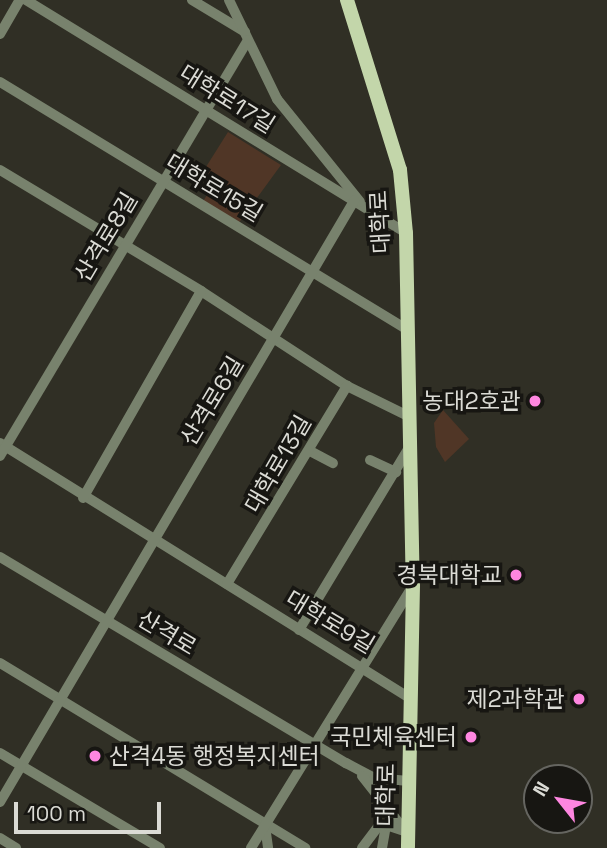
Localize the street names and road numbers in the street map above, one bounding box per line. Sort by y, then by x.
street label: 대학로17길 [174,59,280,139]
street label: 대학로15길 [161,148,267,228]
street label: 산격로8길 [69,187,143,287]
street label: 대학로 [365,190,395,254]
street label: 산격로6길 [175,352,249,450]
street label: 대학로13길 [239,410,317,518]
street label: 대학로9길 [281,585,379,659]
street label: 산격로 [133,605,201,661]
street label: 대학로 [372,763,400,827]

